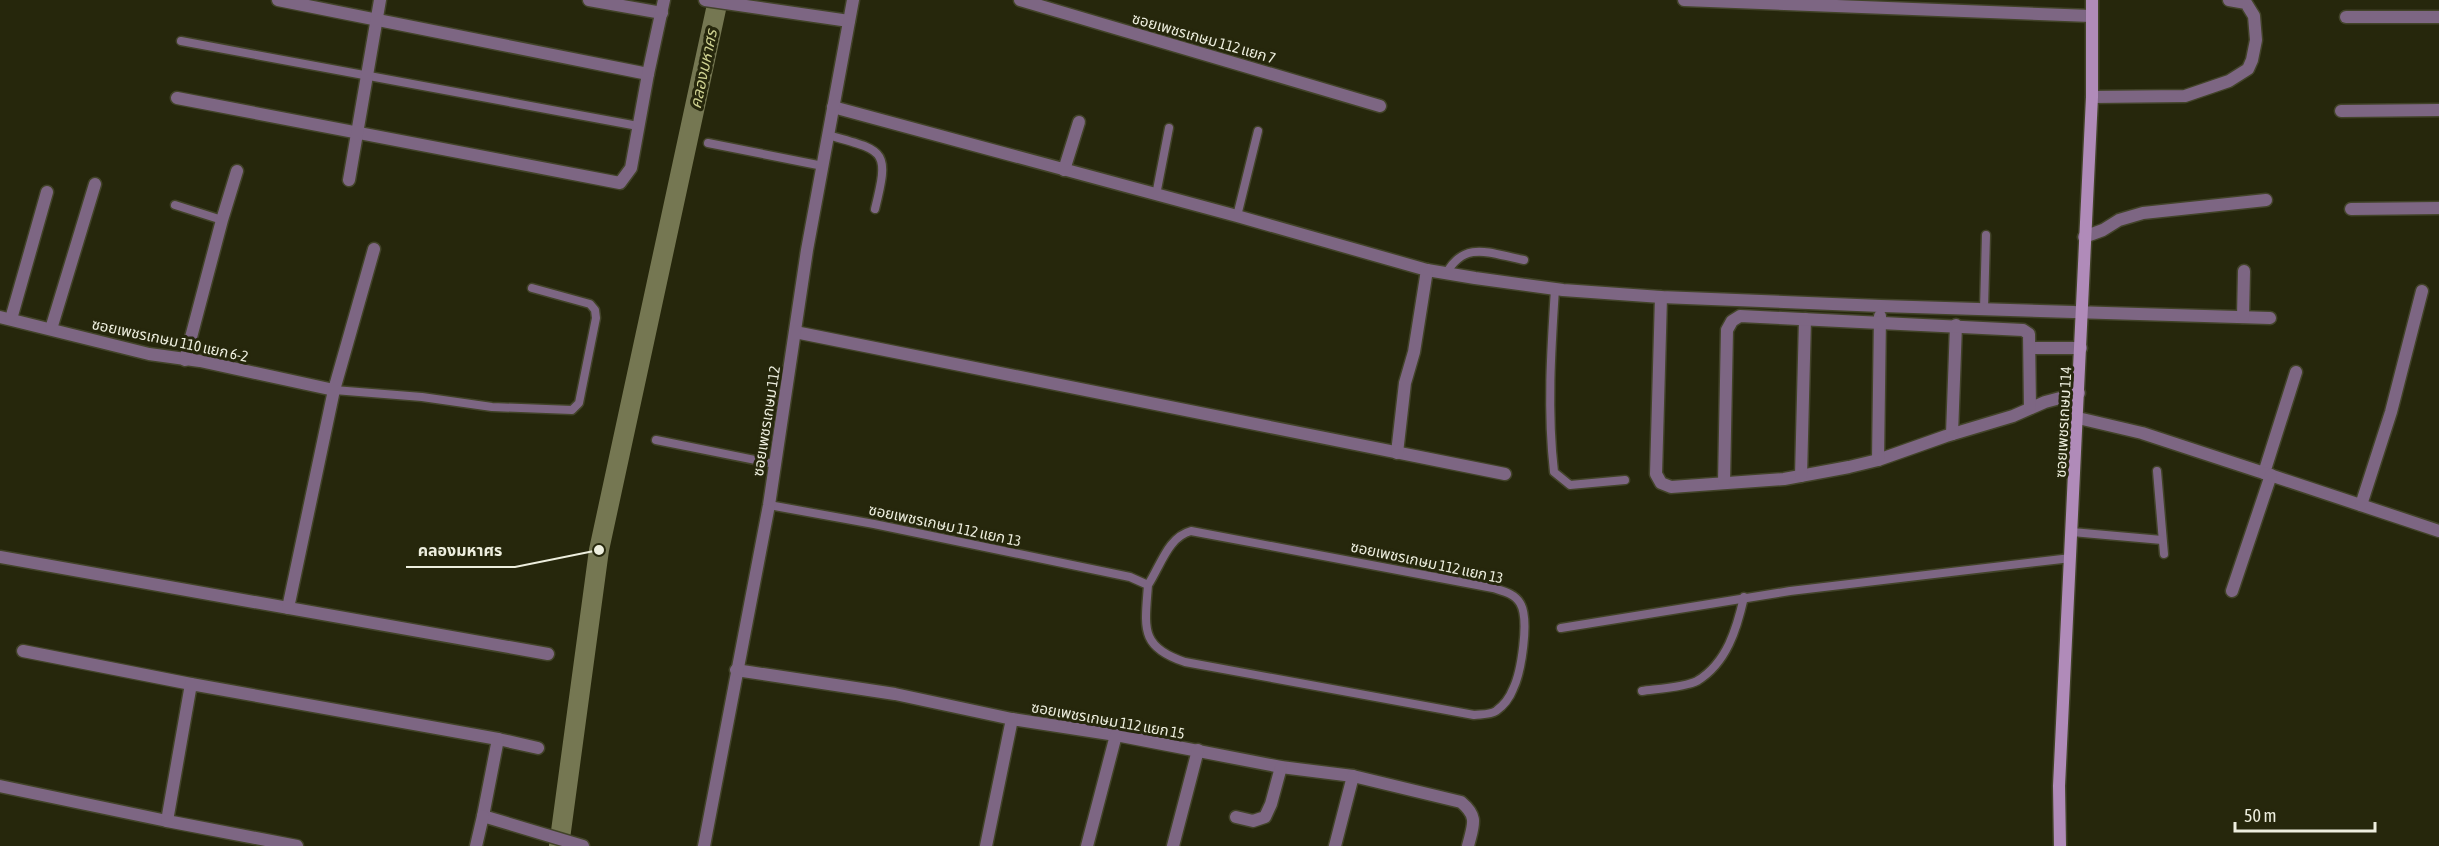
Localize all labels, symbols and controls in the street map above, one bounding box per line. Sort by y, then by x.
street label: ซอยเพชรเกษม 112 แยก 7 [1130,9,1278,67]
water label: คลองมหาศร [686,27,720,110]
street label: ซอยเพชรเกษม 110 แยก 6-2 [90,315,250,365]
street label: ซอยเพชรเกษม 112 [749,365,783,477]
street label: ซอยเพชรเกษม 114 [2052,366,2074,478]
street label: ซอยเพชรเกษม 112 แยก 13 [867,501,1023,549]
callout: คลองมหาศร [406,533,515,567]
street label: ซอยเพชรเกษม 112 แยก 13 [1349,538,1505,586]
text: คลองมหาศร [418,541,502,559]
street label: ซอยเพชรเกษม 112 แยก 15 [1030,698,1186,742]
scale bar [2235,795,2374,833]
text: 50 m [2244,805,2276,826]

